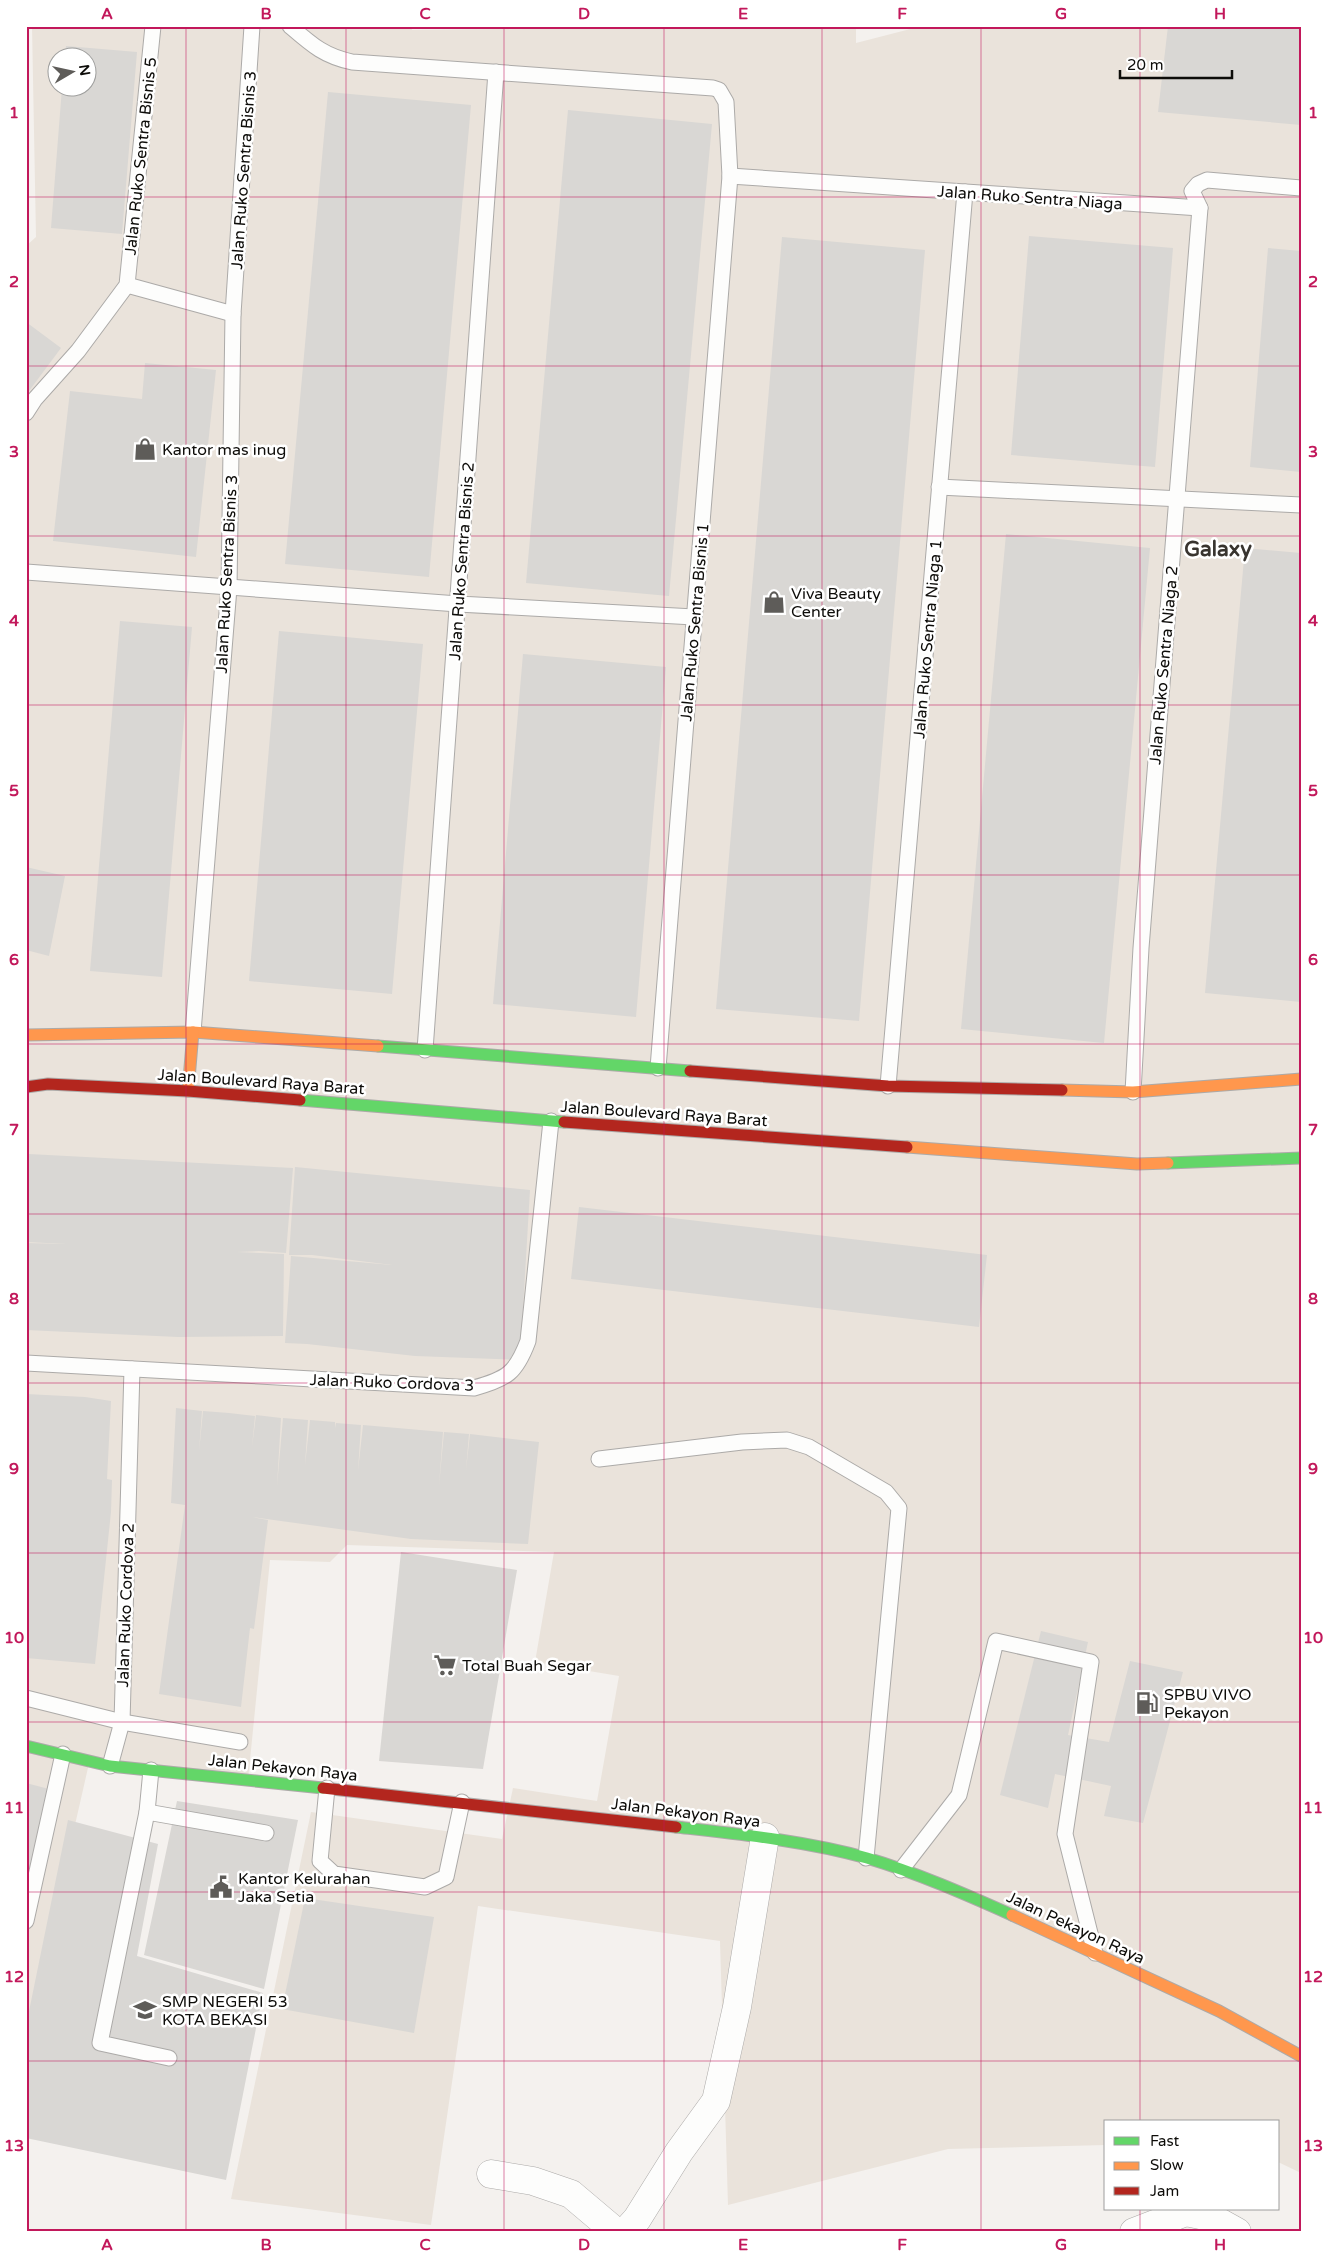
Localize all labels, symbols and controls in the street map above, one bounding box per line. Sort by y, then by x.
text: A [101,4,113,24]
text: B [260,4,272,24]
text: C [419,4,431,24]
text: D [578,4,590,24]
text: E [738,4,748,24]
text: F [897,4,907,24]
text: G [1055,4,1067,24]
text: H [1214,4,1226,24]
north arrow [48,48,98,98]
scale bar [1120,48,1232,80]
street label: Jalan Ruko Sentra Bisnis 5 [121,56,161,256]
text: 20 m [1127,56,1164,74]
text: N [75,63,94,77]
street label: Jalan Ruko Sentra Bisnis 3 [227,70,261,270]
text: 1 [9,103,19,123]
text: 1 [1308,103,1318,123]
street label: Jalan Ruko Sentra Niaga [937,182,1123,214]
text: 2 [9,272,19,292]
text: 2 [1308,272,1318,292]
shop icon: Kantor mas inug [132,436,158,462]
place label: Kantor mas inug [162,440,286,460]
text: 3 [9,442,19,462]
text: 3 [1308,442,1318,462]
street label: Jalan Ruko Sentra Bisnis 2 [445,461,479,661]
street label: Jalan Ruko Sentra Bisnis 3 [212,474,242,674]
street label: Jalan Ruko Sentra Bisnis 1 [676,522,714,722]
district label: Galaxy [1184,537,1253,562]
street label: Jalan Ruko Sentra Niaga 1 [909,539,947,739]
street label: Jalan Ruko Sentra Niaga 2 [1145,565,1183,765]
place label: Viva Beauty Center [791,584,881,622]
shop icon: Viva Beauty Center [761,589,787,615]
text: 4 [9,611,19,631]
text: 4 [1308,611,1318,631]
text: 5 [9,781,19,801]
text: 5 [1308,781,1318,801]
text: 6 [9,950,19,970]
text: 6 [1308,950,1318,970]
street label: Jalan Boulevard Raya Barat [157,1065,365,1099]
street label: Jalan Boulevard Raya Barat [560,1097,768,1131]
text: 7 [9,1120,19,1140]
text: 7 [1308,1120,1318,1140]
text: 8 [9,1289,19,1309]
text: 8 [1308,1289,1318,1309]
street label: Jalan Ruko Cordova 3 [309,1370,475,1396]
text: 9 [9,1459,19,1479]
text: 9 [1308,1459,1318,1479]
street label: Jalan Ruko Cordova 2 [113,1522,139,1688]
text: 10 [4,1628,24,1648]
text: 10 [1303,1628,1323,1648]
supermarket icon: Total Buah Segar [432,1652,458,1678]
place label: Total Buah Segar [462,1656,592,1676]
place label: SPBU VIVO Pekayon [1164,1685,1252,1723]
fuel station icon: SPBU VIVO Pekayon [1134,1690,1160,1716]
street label: Jalan Pekayon Raya [207,1750,359,1786]
street label: Jalan Pekayon Raya [610,1794,762,1832]
text: 11 [4,1798,24,1818]
text: 11 [1303,1798,1323,1818]
place label: Kantor Kelurahan Jaka Setia [238,1869,370,1907]
public building icon: Kantor Kelurahan Jaka Setia [208,1874,234,1900]
street label: Jalan Pekayon Raya [1003,1887,1148,1969]
text: 12 [4,1967,24,1987]
text: 12 [1303,1967,1323,1987]
place label: SMP NEGERI 53 KOTA BEKASI [162,1992,288,2030]
school or university icon: SMP NEGERI 53 KOTA BEKASI [132,1997,158,2023]
legend [1104,2120,1280,2210]
text: Fast [1150,2132,1180,2150]
text: 13 [4,2136,24,2156]
text: 13 [1303,2136,1323,2156]
text: Slow [1150,2156,1184,2174]
text: Jam [1150,2182,1179,2200]
text: A [101,2235,113,2255]
text: B [260,2235,272,2255]
text: C [419,2235,431,2255]
text: D [578,2235,590,2255]
text: E [738,2235,748,2255]
text: F [897,2235,907,2255]
text: G [1055,2235,1067,2255]
text: H [1214,2235,1226,2255]

